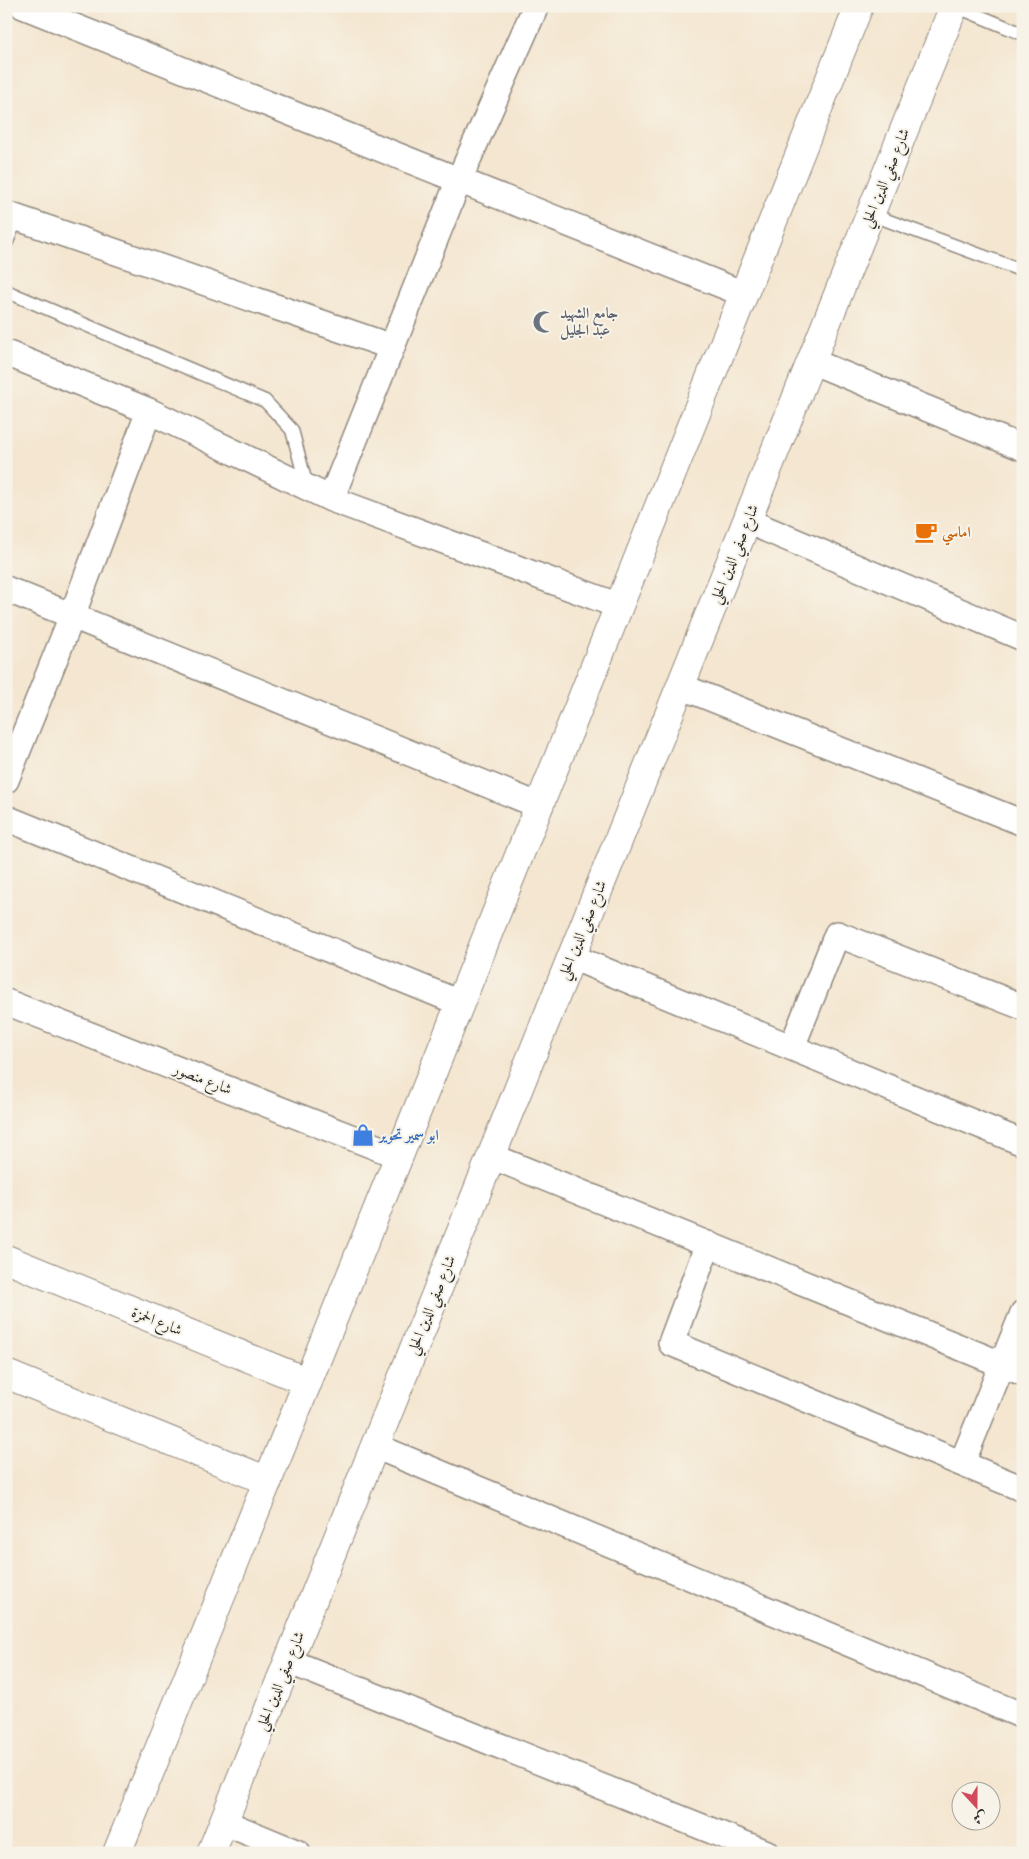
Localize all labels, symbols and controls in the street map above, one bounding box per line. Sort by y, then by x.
street label: شارع صفي الدين الحلي [857,126,918,232]
place label: جامع الشهيد عبد الجليل [560,304,618,341]
mosque icon: جامع الشهيد عبد الجليل [531,309,557,335]
street label: شارع صفي الدين الحلي [706,502,767,608]
cafe icon: اماسي [913,519,939,545]
place label: اماسي [942,523,971,546]
street label: شارع صفي الدين الحلي [554,878,615,984]
street label: شارع منصور [168,1059,235,1102]
shop icon: ابو سمير تحوير [350,1122,376,1148]
place label: ابو سمير تحوير [377,1126,439,1144]
street label: شارع صفي الدين الحلي [403,1253,464,1359]
street label: شارع الحمزة [128,1303,185,1343]
street label: شارع صفي الدين الحلي [252,1629,313,1735]
north arrow [952,1782,1002,1832]
text: ش [971,1807,990,1828]

